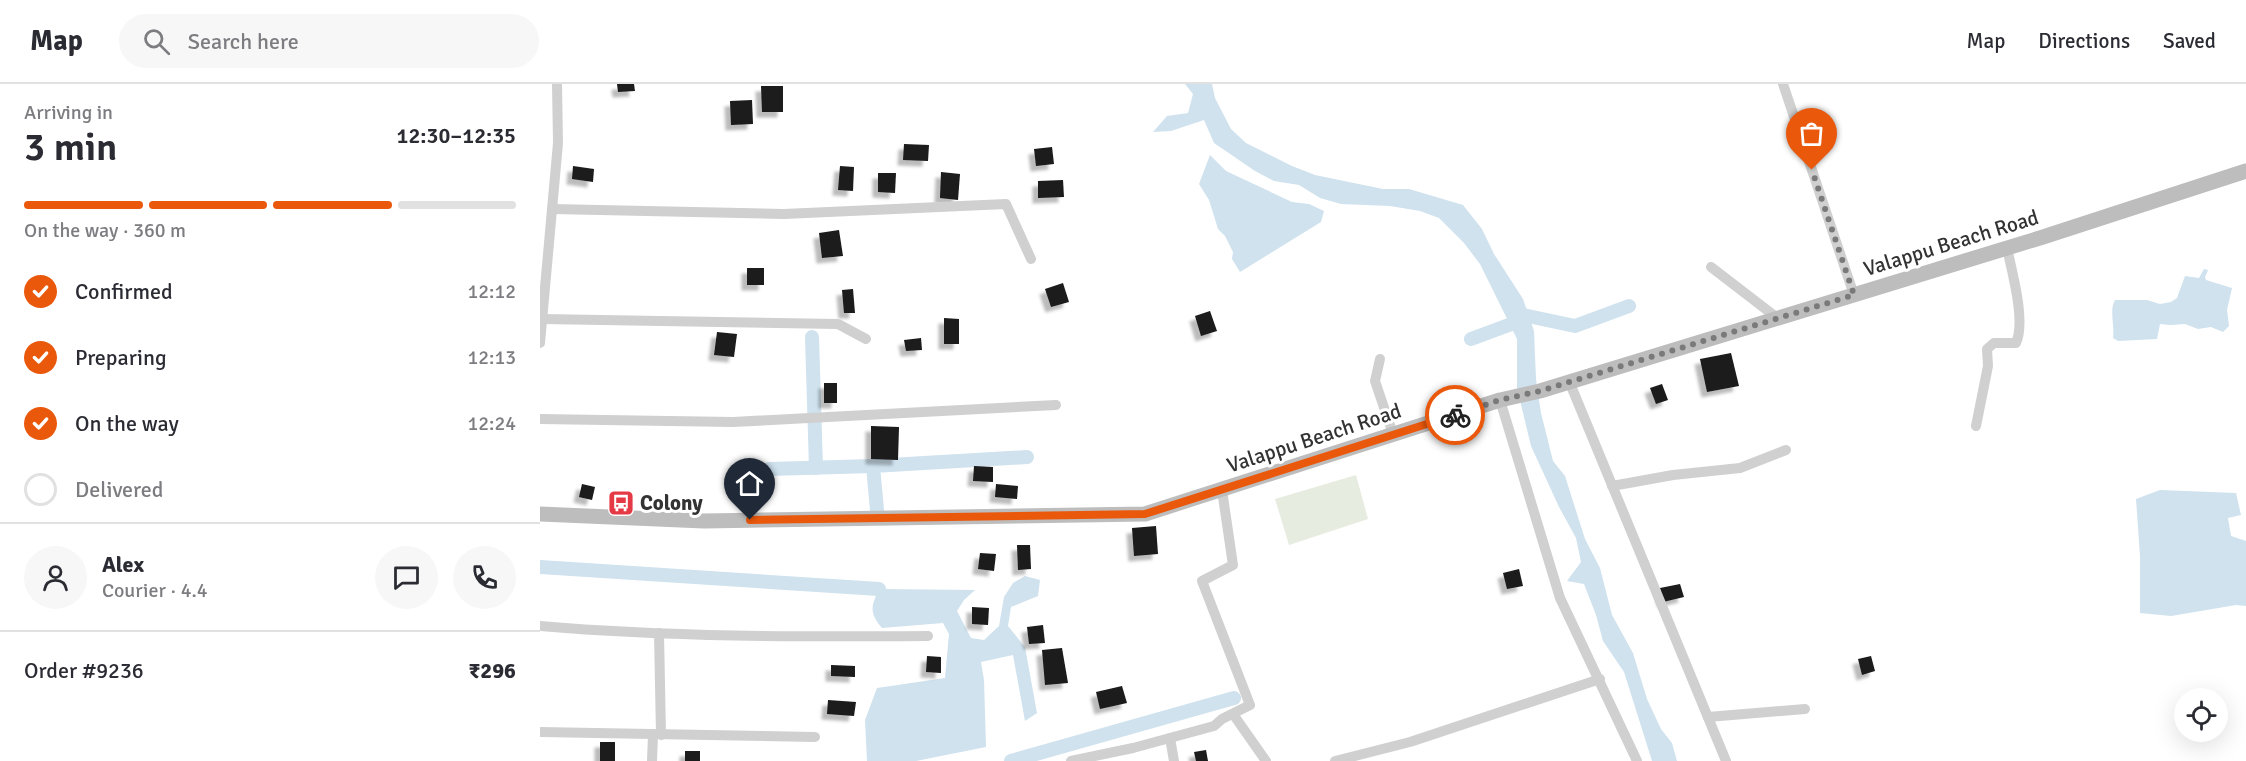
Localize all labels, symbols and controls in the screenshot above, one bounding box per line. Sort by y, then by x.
search box [119,14,539,68]
text: Map [30,24,83,58]
icon: search [140,25,173,58]
text: Search here [188,28,299,55]
text: Map [1967,28,2005,54]
text: Directions [2038,28,2130,54]
text: Saved [2163,28,2216,54]
text: Arriving in [24,100,113,125]
pin [1786,108,1837,170]
icon: bag [1795,117,1828,150]
text: 12:30–12:35 [397,122,516,149]
text: 3 min [24,123,117,171]
street label: Valappu Beach Road [1860,204,2042,282]
text: On the way · 360 m [24,218,186,243]
icon: check [24,275,57,308]
text: Confirmed [75,278,173,305]
text: 12:12 [467,279,516,304]
icon: check [24,341,57,374]
text: Preparing [75,344,167,371]
text: 12:13 [467,345,516,370]
courier [1425,385,1485,445]
street label: Valappu Beach Road [1224,398,1404,478]
icon: bike [1439,399,1472,432]
icon: check [24,407,57,440]
text: On the way [75,410,179,437]
text: 12:24 [467,411,516,436]
pin [724,458,775,520]
icon: home [733,467,766,500]
text: Delivered [75,476,163,503]
bus stop icon: Colony [606,488,636,518]
place label: Colony [640,490,703,516]
button: person [24,546,87,609]
button: chat [375,546,438,609]
button: phone [453,546,516,609]
text: Alex [102,551,144,578]
text: Courier · 4.4 [102,578,208,603]
text: Order #9236 [24,657,144,684]
text: ₹296 [468,657,516,684]
map controls [2174,688,2228,742]
button: locate [2174,688,2228,742]

